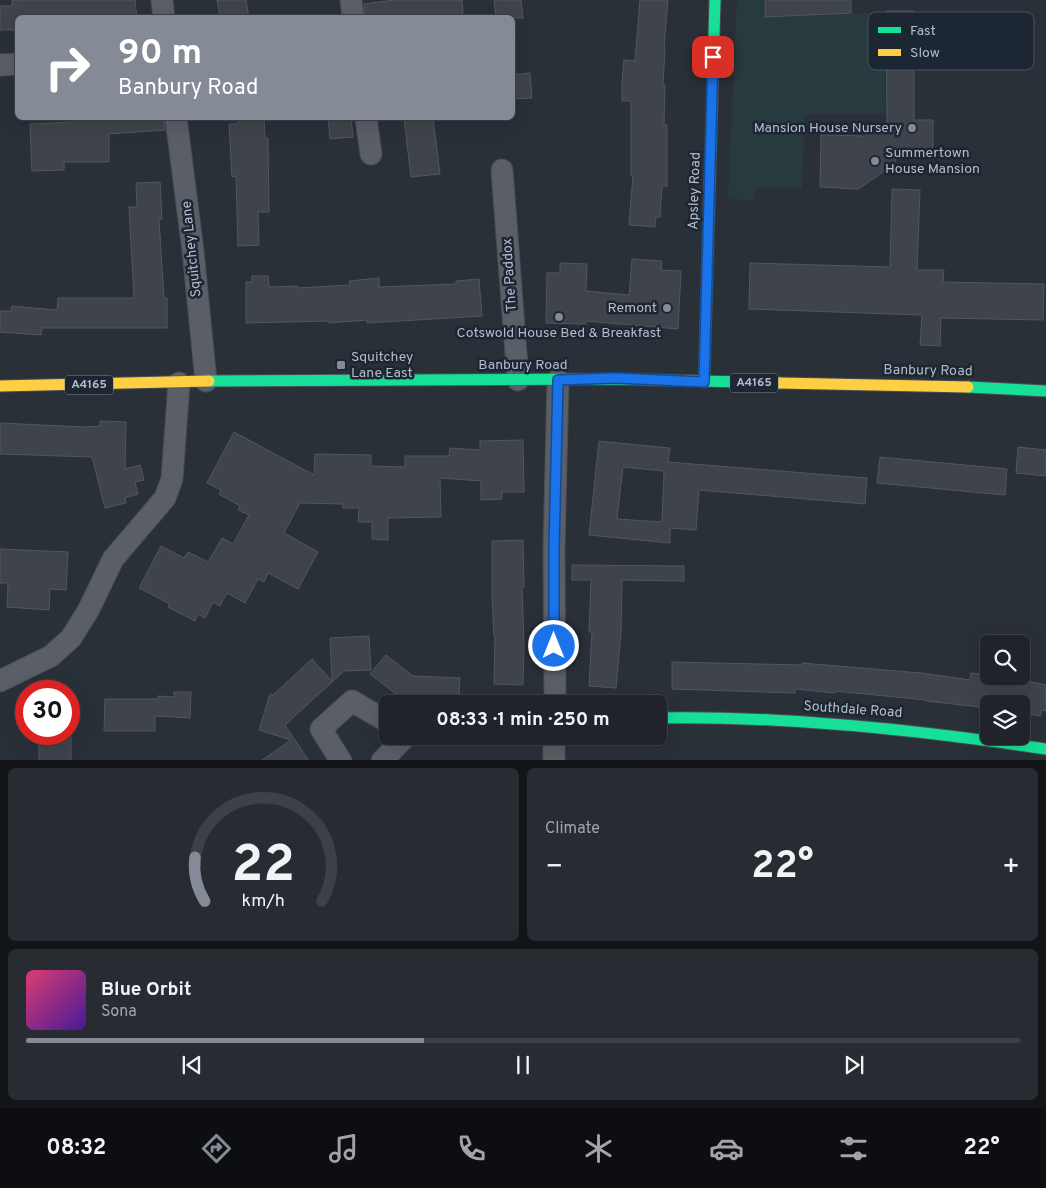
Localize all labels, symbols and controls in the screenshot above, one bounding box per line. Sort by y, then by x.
legend [868,12,1034,70]
text: Fast [910,23,936,40]
text: 90 m [118,32,202,76]
icon: right [35,35,100,100]
pin [692,36,734,78]
icon: arrive [699,43,727,71]
text: Slow [910,45,940,62]
text: Banbury Road [118,75,258,102]
place label: Mansion House Nursery [754,120,902,137]
marker: Mansion House Nursery [906,122,918,134]
place label: Summertown House Mansion [885,145,980,178]
street label: Apsley Road [685,152,705,230]
marker: Summertown House Mansion [869,155,881,167]
street label: Squitchey Lane [178,200,206,298]
street label: The Paddox [499,238,521,312]
place label: Remont [608,300,657,317]
marker: Remont [661,302,673,314]
marker: Cotswold House Bed & Breakfast [553,311,565,323]
place label: Cotswold House Bed & Breakfast [457,325,661,342]
place label: Squitchey Lane East [351,349,413,382]
street label: Banbury Road [478,357,568,374]
marker: Squitchey Lane East [335,359,347,371]
street label: Banbury Road [883,362,973,380]
road number: A4165 [730,373,778,392]
road number: A4165 [65,376,113,394]
position arrow [527,619,579,671]
map controls [980,635,1030,745]
button: search [980,635,1030,685]
speed limit sign: 30 [15,680,80,745]
button: layers [980,695,1030,745]
street label: Southdale Road [803,698,903,722]
text: 08:33 · 1 min · 250 m [436,708,610,732]
text: Climate [545,819,600,839]
text: 22 [232,834,295,900]
text: 22° [751,843,814,892]
text: − [545,850,563,886]
text: + [1002,850,1020,886]
text: km/h [242,890,285,913]
text: Blue Orbit [101,978,191,1002]
text: Sona [101,1002,137,1022]
icon: previous [178,1051,206,1079]
icon: pause [509,1051,537,1079]
icon: next [840,1051,868,1079]
icon: directions [199,1131,234,1166]
icon: music [326,1131,361,1166]
icon: phone [454,1131,489,1166]
icon: climate [581,1131,616,1166]
icon: car [709,1131,744,1166]
icon: filters [836,1131,871,1166]
text: 08:32 [46,1135,106,1162]
text: 22° [964,1135,1000,1162]

